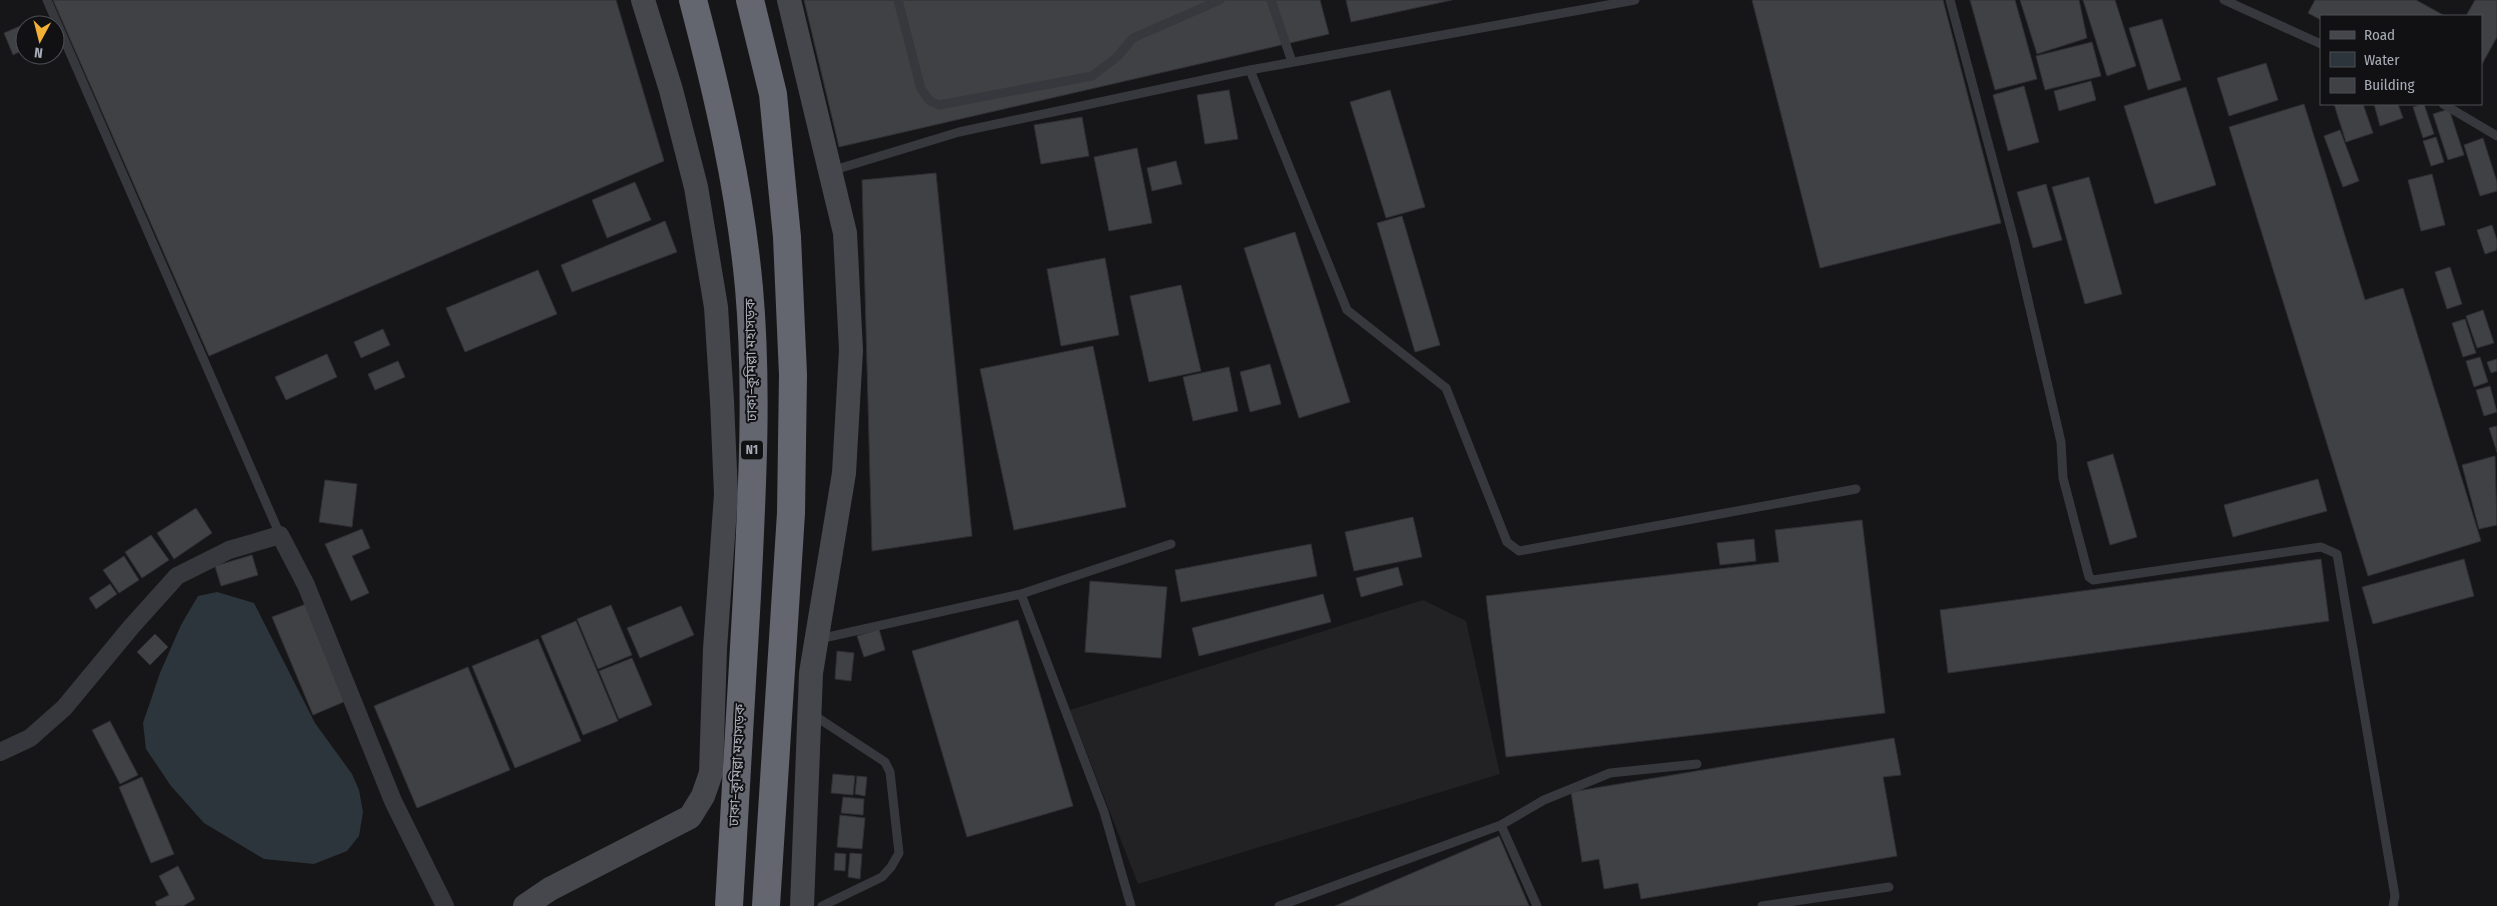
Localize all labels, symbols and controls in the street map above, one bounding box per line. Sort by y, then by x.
north arrow [15,15,65,65]
legend [2320,15,2482,105]
text: Road [2364,26,2395,44]
text: N [33,43,44,61]
text: Water [2364,51,2400,69]
text: Building [2364,76,2415,94]
street label: ঢাকা–কুমিল্লা মহাসড়ক [741,298,761,423]
road number: N1 [741,440,763,460]
street label: ঢাকা–কুমিল্লা মহাসড়ক [725,703,749,828]

